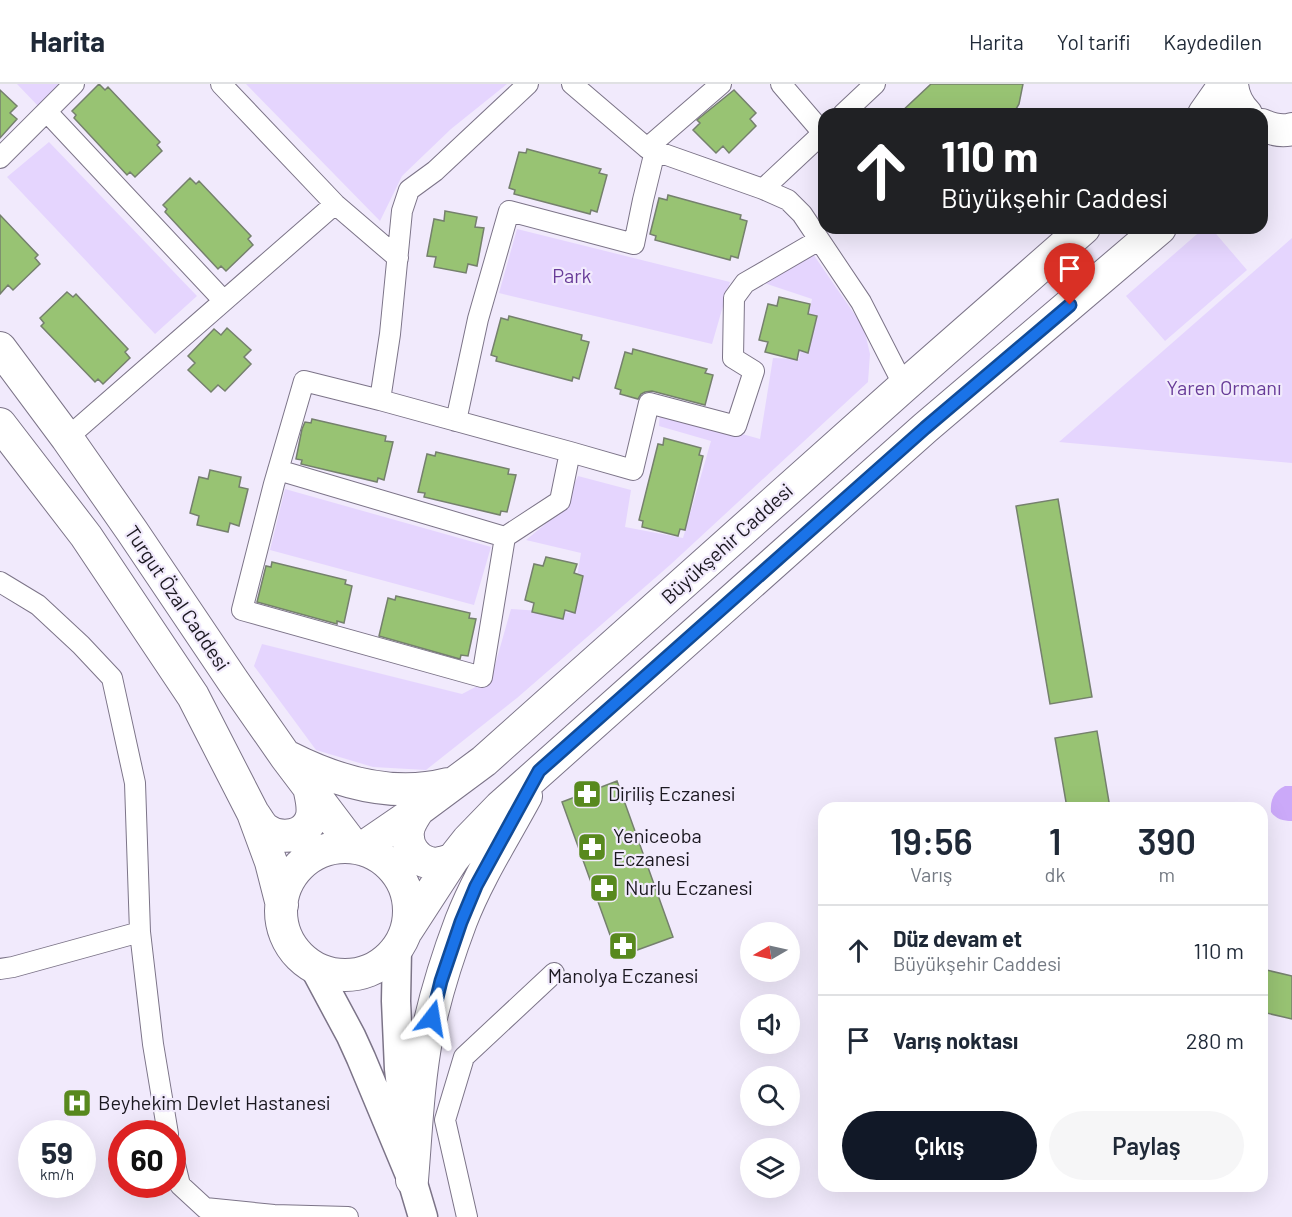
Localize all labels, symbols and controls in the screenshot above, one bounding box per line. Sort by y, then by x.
text: Harita [30,24,105,58]
text: Harita [969,29,1024,54]
text: Yol tarifi [1057,29,1130,54]
text: Kaydedilen [1163,29,1262,54]
text: 110 m [941,130,1038,180]
icon: ahead [842,132,920,210]
text: Büyükşehir Caddesi [941,181,1168,213]
pin [1044,243,1095,305]
icon: arrive [1053,252,1086,285]
park label: Park [552,263,592,287]
park label: Yaren Ormanı [1167,375,1281,399]
street label: Büyükşehir Caddesi [656,478,797,608]
street label: Turgut Özal Caddesi [120,520,235,674]
pharmacy icon: Diriliş Eczanesi [571,778,603,810]
place label: Diriliş Eczanesi [608,781,735,805]
text: 19:56 [890,819,973,862]
text: 1 [1049,819,1061,862]
text: 390 [1137,819,1196,862]
place label: Yeniceoba Eczanesi [613,823,702,870]
pharmacy icon: Yeniceoba Eczanesi [576,831,608,863]
text: Varış [910,862,952,886]
text: dk [1045,862,1065,886]
text: m [1158,862,1175,886]
pharmacy icon: Nurlu Eczanesi [588,872,620,904]
place label: Nurlu Eczanesi [625,875,753,899]
north arrow [740,922,800,982]
map controls [740,922,800,1198]
text: Düz devam et [893,925,1022,951]
pharmacy icon: Manolya Eczanesi [607,930,639,962]
icon: ahead [842,934,875,967]
text: 110 m [1194,937,1244,963]
text: Büyükşehir Caddesi [893,951,1061,975]
place label: Manolya Eczanesi [548,963,698,987]
position arrow [400,986,464,1050]
button: sound [740,994,800,1054]
icon: arrive [842,1024,875,1057]
text: Varış noktası [893,1027,1018,1053]
text: 280 m [1186,1027,1244,1053]
button: search [740,1066,800,1126]
hospital icon: Beyhekim Devlet Hastanesi [61,1087,93,1119]
place label: Beyhekim Devlet Hastanesi [98,1090,330,1114]
button: Çıkış [842,1111,1037,1180]
button: Paylaş [1049,1111,1244,1180]
speed limit sign: 60 [108,1120,186,1198]
text: 59 [41,1134,73,1170]
button: layers [740,1138,800,1198]
text: km/h [40,1165,74,1183]

